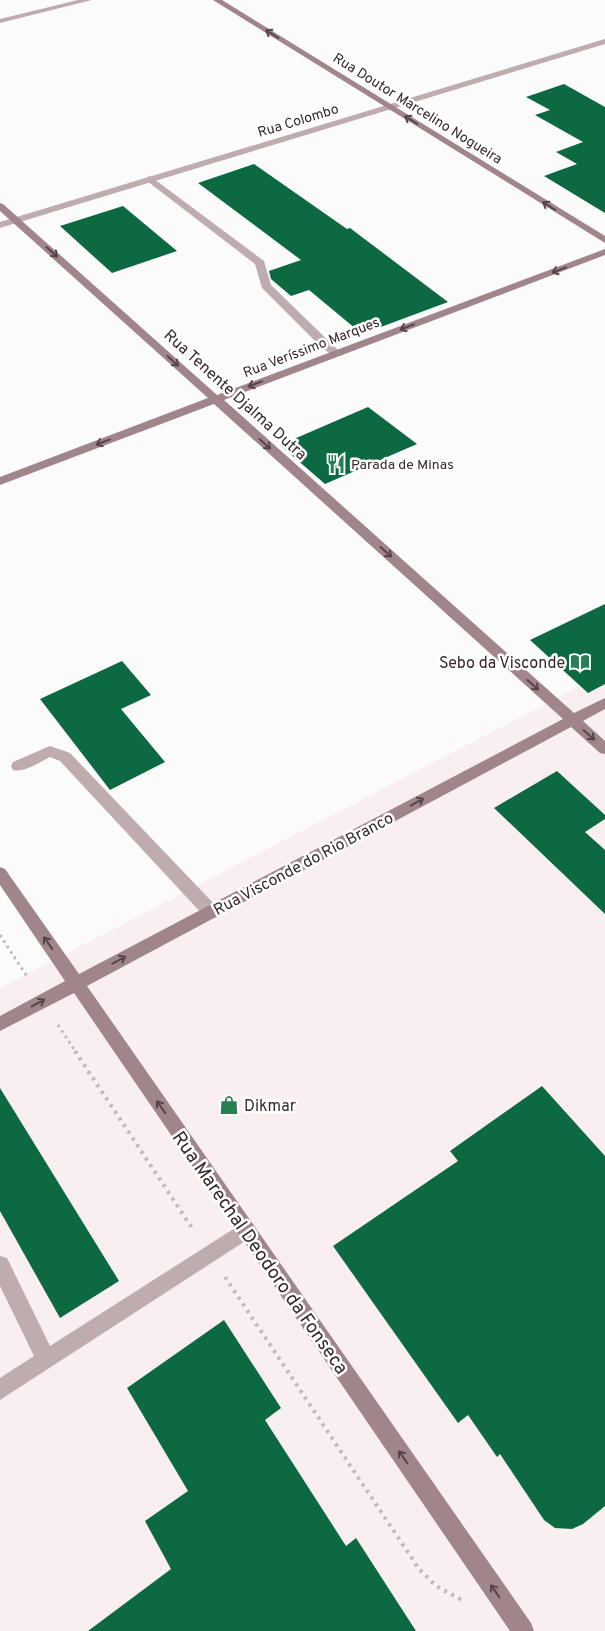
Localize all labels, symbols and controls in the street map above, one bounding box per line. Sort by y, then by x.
one-way arrow [266,29,280,39]
street label: Rua Doutor Marcelino Nogueira [329,50,505,168]
street label: Rua Colombo [256,101,341,142]
one-way arrow [404,114,418,124]
one-way arrow [542,200,556,210]
one-way arrow [45,247,58,258]
one-way arrow [552,266,567,275]
street label: Rua Veríssimo Marques [241,315,382,382]
one-way arrow [400,323,416,332]
street label: Rua Tenente Djalma Dutra [159,326,310,465]
one-way arrow [166,355,179,367]
one-way arrow [248,381,263,390]
one-way arrow [96,438,112,447]
one-way arrow [258,438,271,450]
restaurant icon: Parada de Minas [325,453,347,475]
place label: Parada de Minas [351,457,454,474]
one-way arrow [379,547,392,558]
library icon: Sebo da Visconde [569,651,591,673]
place label: Sebo da Visconde [439,654,565,674]
one-way arrow [526,679,539,690]
one-way arrow [582,729,595,740]
one-way arrow [410,797,425,807]
street label: Rua Visconde do Rio Branco [211,809,397,921]
one-way arrow [43,936,53,950]
one-way arrow [112,955,126,965]
one-way arrow [30,998,45,1007]
shop icon: Dikmar [218,1094,240,1116]
place label: Dikmar [244,1097,296,1117]
one-way arrow [156,1101,166,1115]
street label: Rua Marechal Deodoro da Fonseca [166,1127,353,1379]
one-way arrow [398,1450,408,1464]
one-way arrow [490,1584,500,1598]

